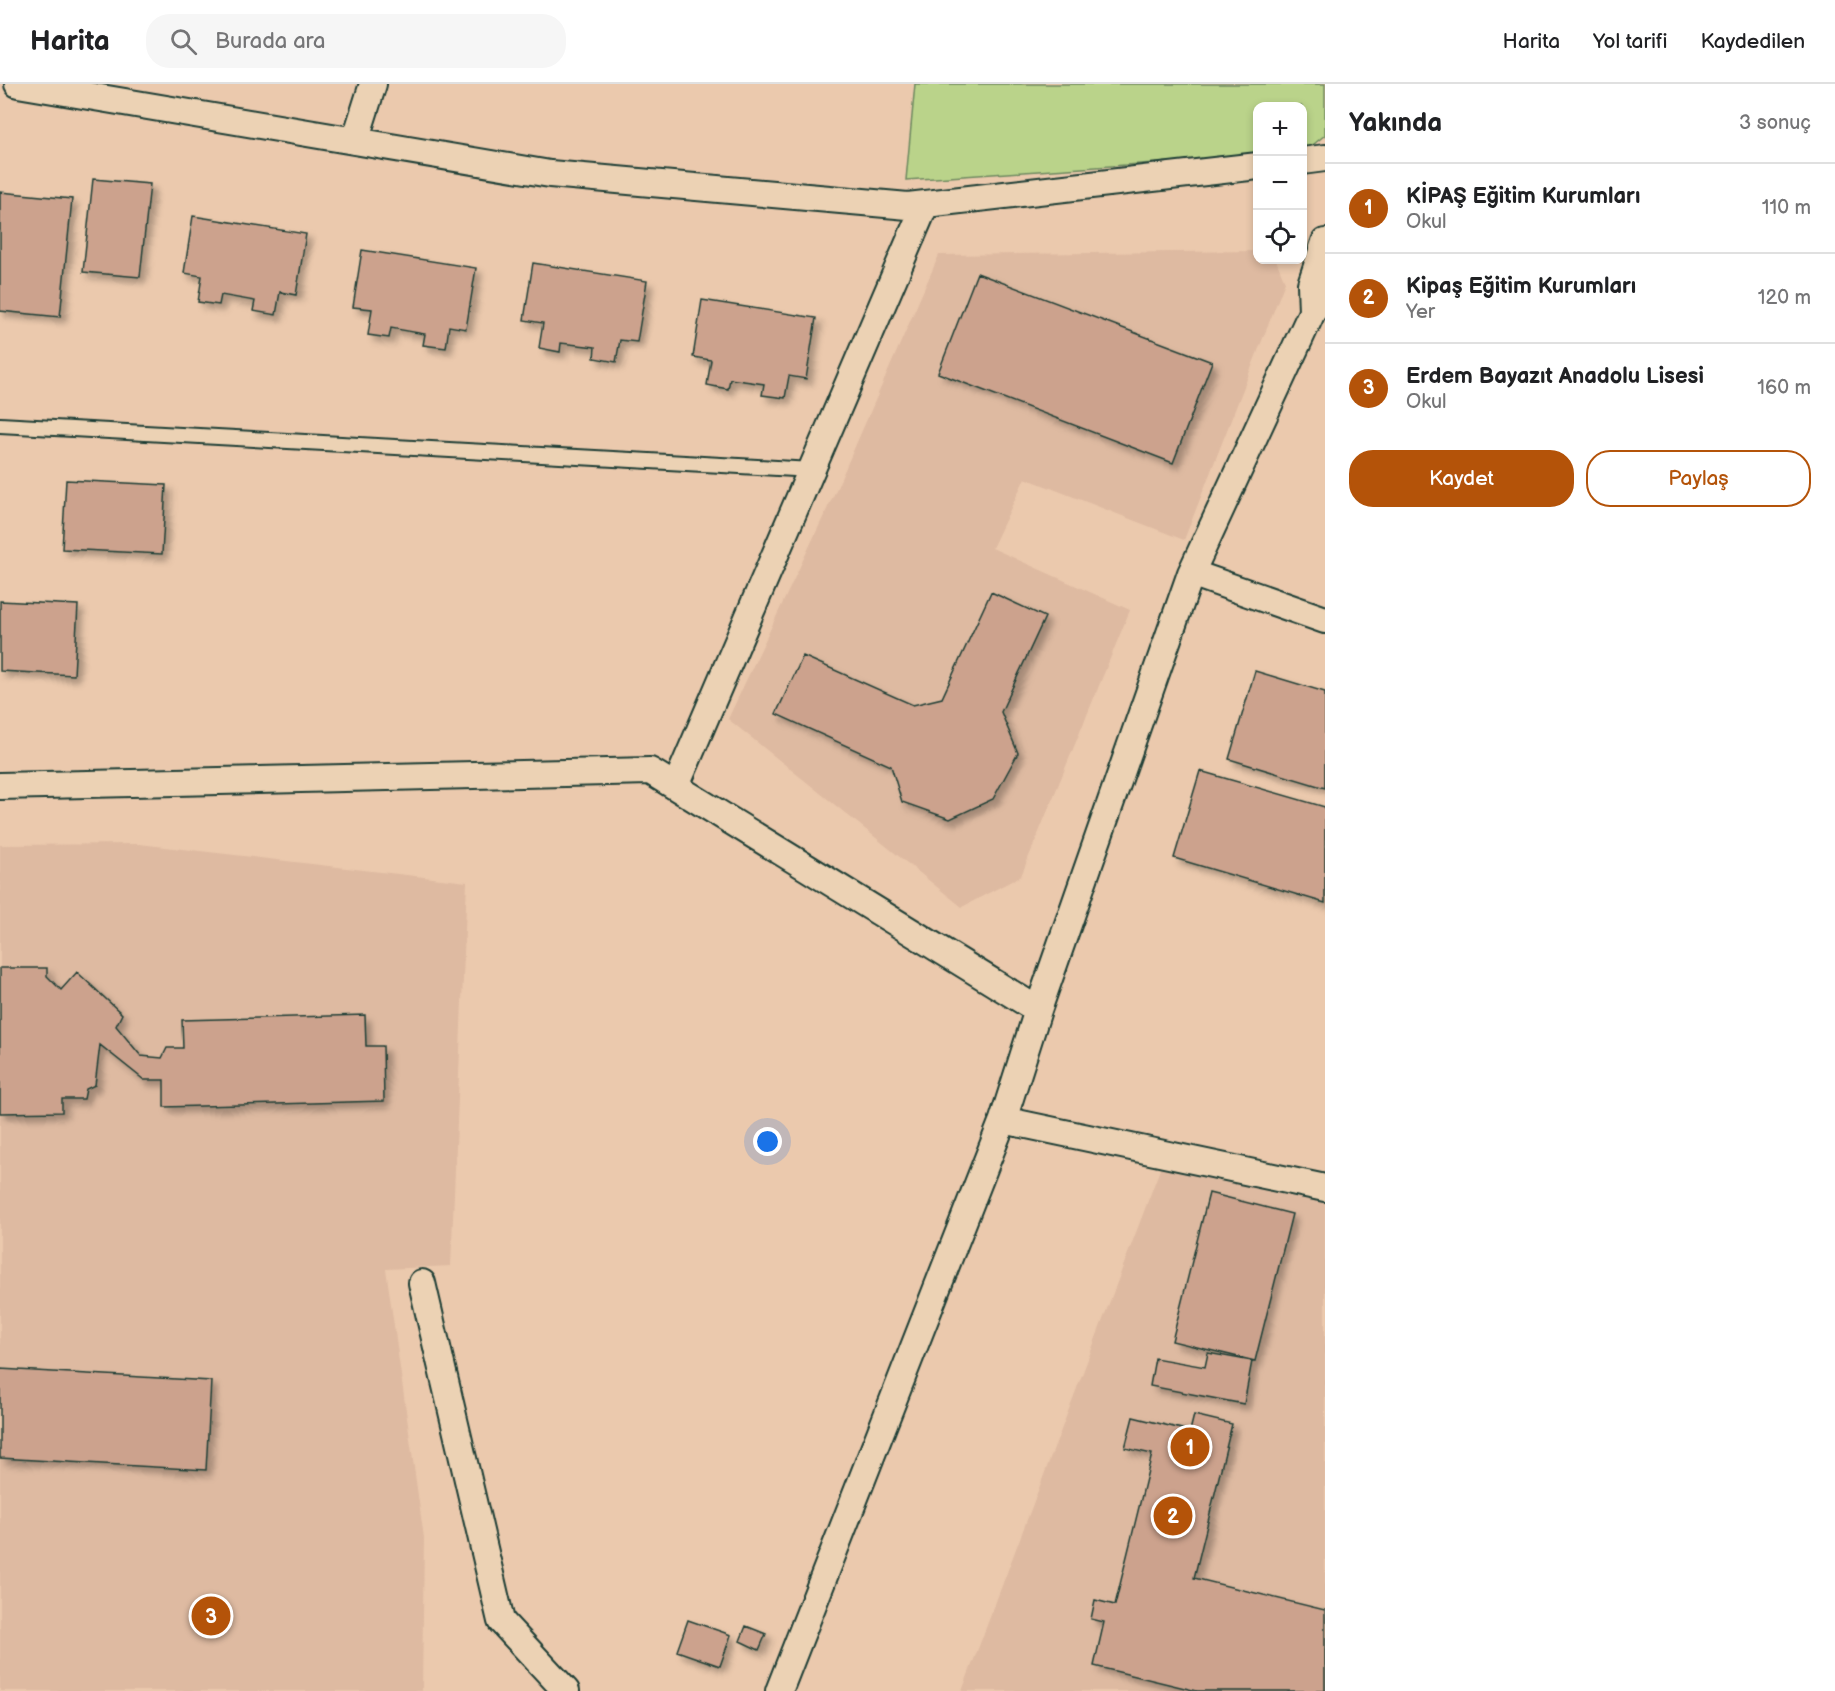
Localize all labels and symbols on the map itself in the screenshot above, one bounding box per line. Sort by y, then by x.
your location [753,1127,782,1156]
pin: 1 [1170,1424,1210,1470]
pin: 2 [1154,1494,1192,1538]
pin: 3 [192,1594,230,1639]

